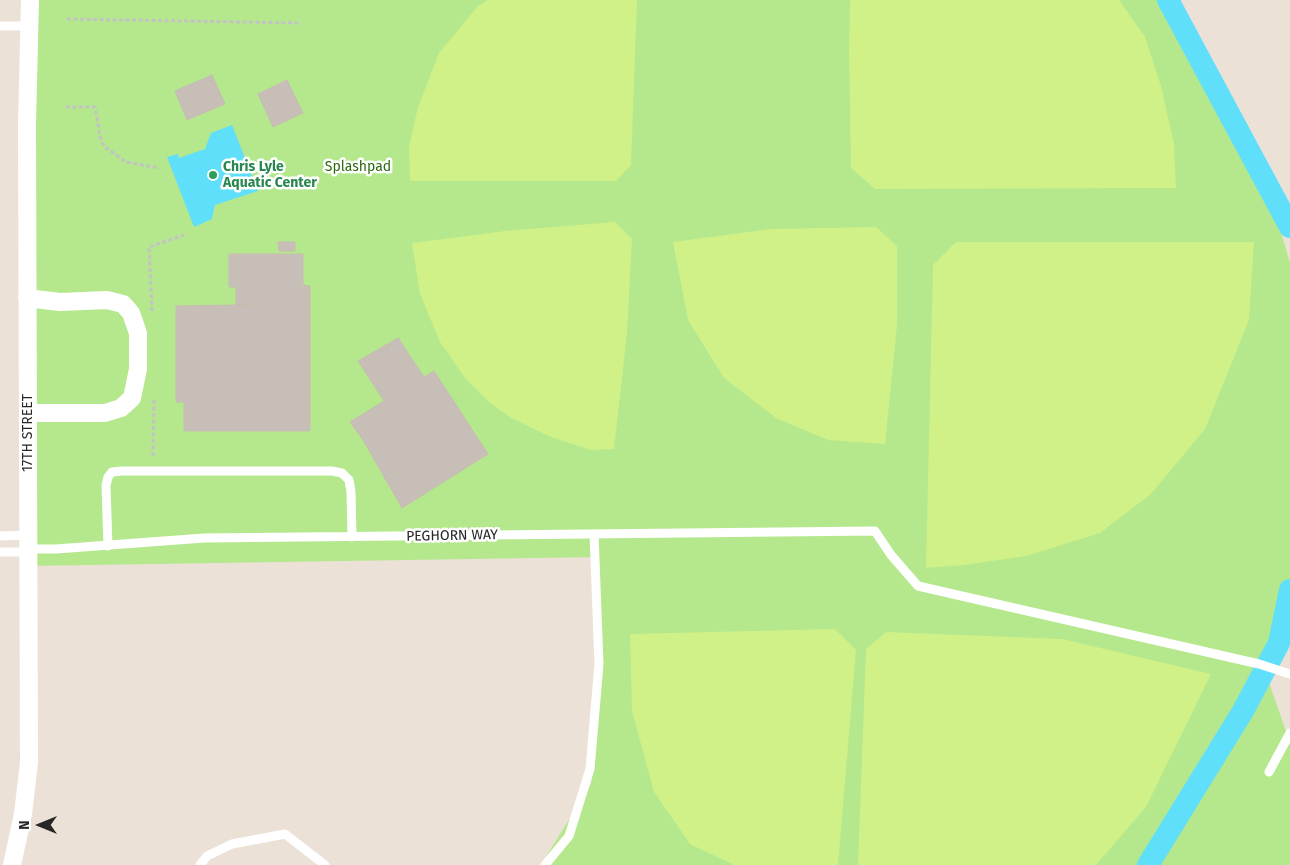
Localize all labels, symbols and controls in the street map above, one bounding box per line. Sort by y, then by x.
place label: Chris Lyle Aquatic Center [223,159,317,192]
park label: Splashpad [325,159,391,175]
marker: Chris Lyle Aquatic Center [207,169,219,181]
street label: 17TH STREET [20,394,36,472]
street label: PEGHORN WAY [406,527,498,545]
north arrow [15,800,65,850]
text: N [16,820,33,830]

